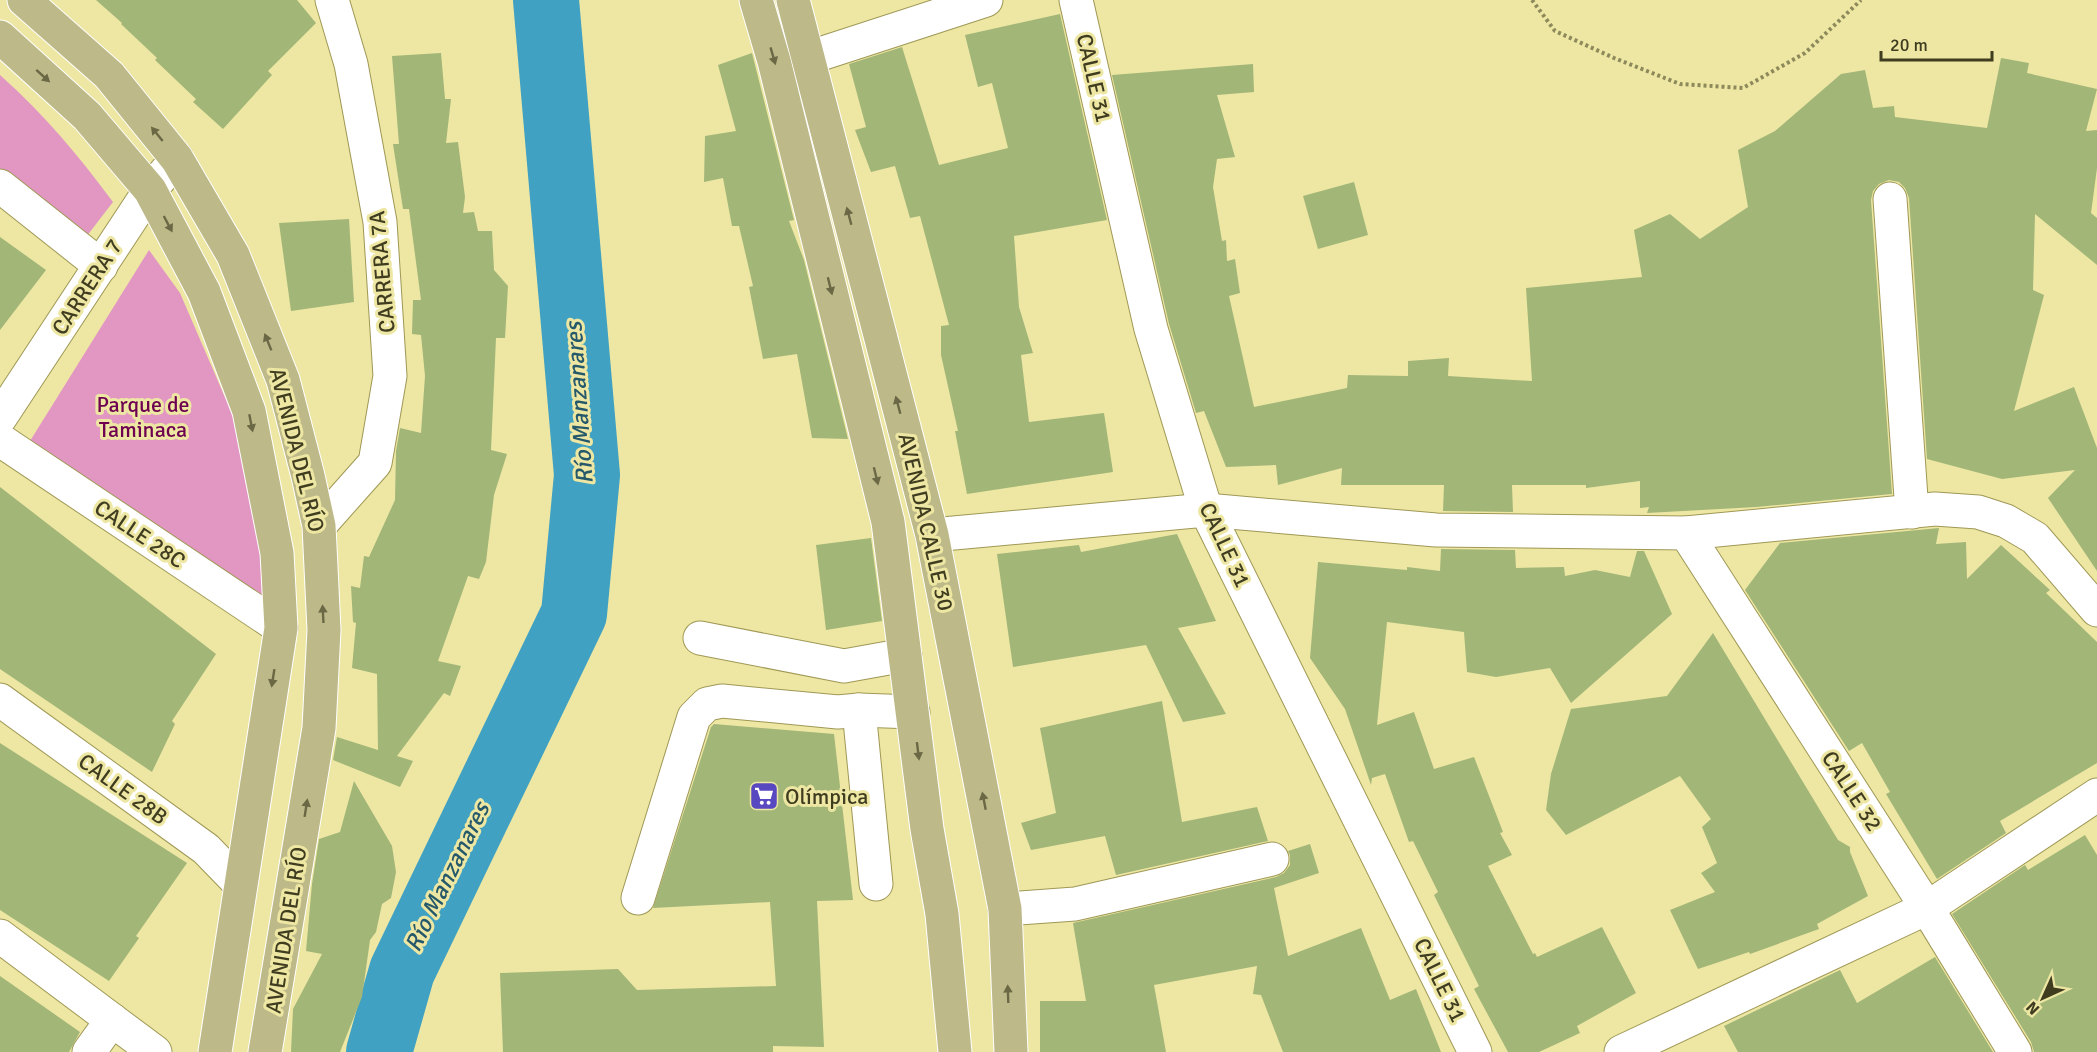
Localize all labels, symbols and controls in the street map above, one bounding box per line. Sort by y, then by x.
scale bar [1881,24,1992,62]
street label: CALLE 31 [1071,31,1117,125]
text: 20 m [1890,34,1928,56]
one-way arrow [768,47,778,65]
one-way arrow [36,69,51,83]
one-way arrow [151,127,164,142]
one-way arrow [844,207,853,225]
street label: CARRERA 7A [363,209,401,334]
one-way arrow [163,216,173,233]
street label: CARRERA 7 [46,234,128,340]
one-way arrow [825,277,835,295]
water label: Río Manzanares [558,318,600,485]
one-way arrow [263,333,273,351]
street label: AVENIDA DEL RÍO [264,365,330,535]
park label: Parque de Taminaca [96,391,190,443]
one-way arrow [893,396,903,414]
one-way arrow [247,414,256,433]
street label: AVENIDA CALLE 30 [892,431,960,613]
one-way arrow [872,466,882,485]
street label: CALLE 28C [90,494,190,574]
street label: CALLE 31 [1194,498,1256,592]
one-way arrow [319,605,328,624]
one-way arrow [268,668,277,687]
one-way arrow [913,742,923,761]
street label: CALLE 32 [1816,746,1888,836]
street label: CALLE 28B [73,748,173,830]
supermarket icon: Olímpica [748,780,780,812]
place label: Olímpica [785,783,868,810]
one-way arrow [979,791,988,810]
water label: Río Manzanares [398,795,497,957]
one-way arrow [301,798,310,817]
street label: AVENIDA DEL RÍO [260,845,312,1015]
street label: CALLE 31 [1408,933,1472,1027]
north arrow [2013,968,2073,1028]
one-way arrow [1004,984,1013,1003]
text: N [2022,997,2044,1019]

